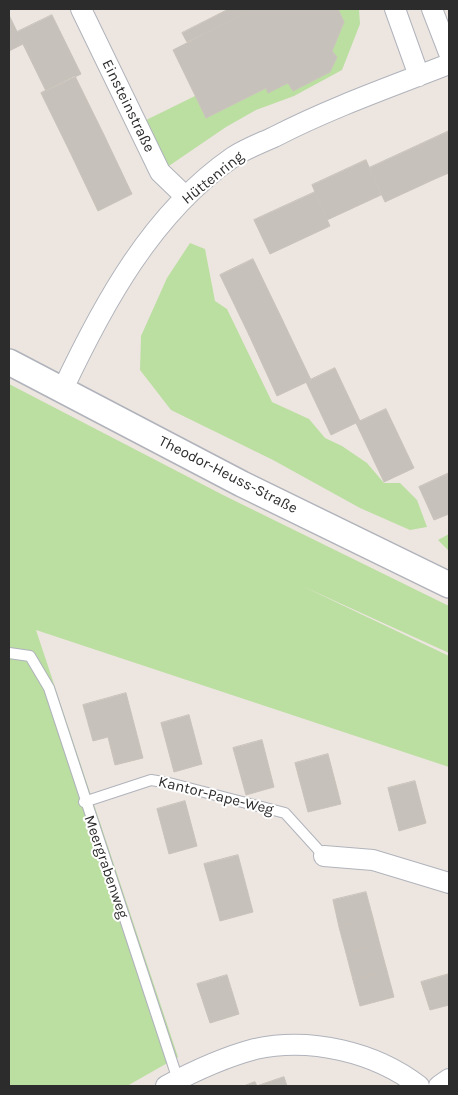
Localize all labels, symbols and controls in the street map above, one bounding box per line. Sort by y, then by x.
street label: Einsteinstraße [98,57,158,155]
street label: Hüttenring [178,148,248,208]
street label: Theodor-Heuss-Straße [156,432,300,518]
street label: Kantor-Pape-Weg [156,773,276,819]
street label: Meergrabenweg [80,813,132,921]

